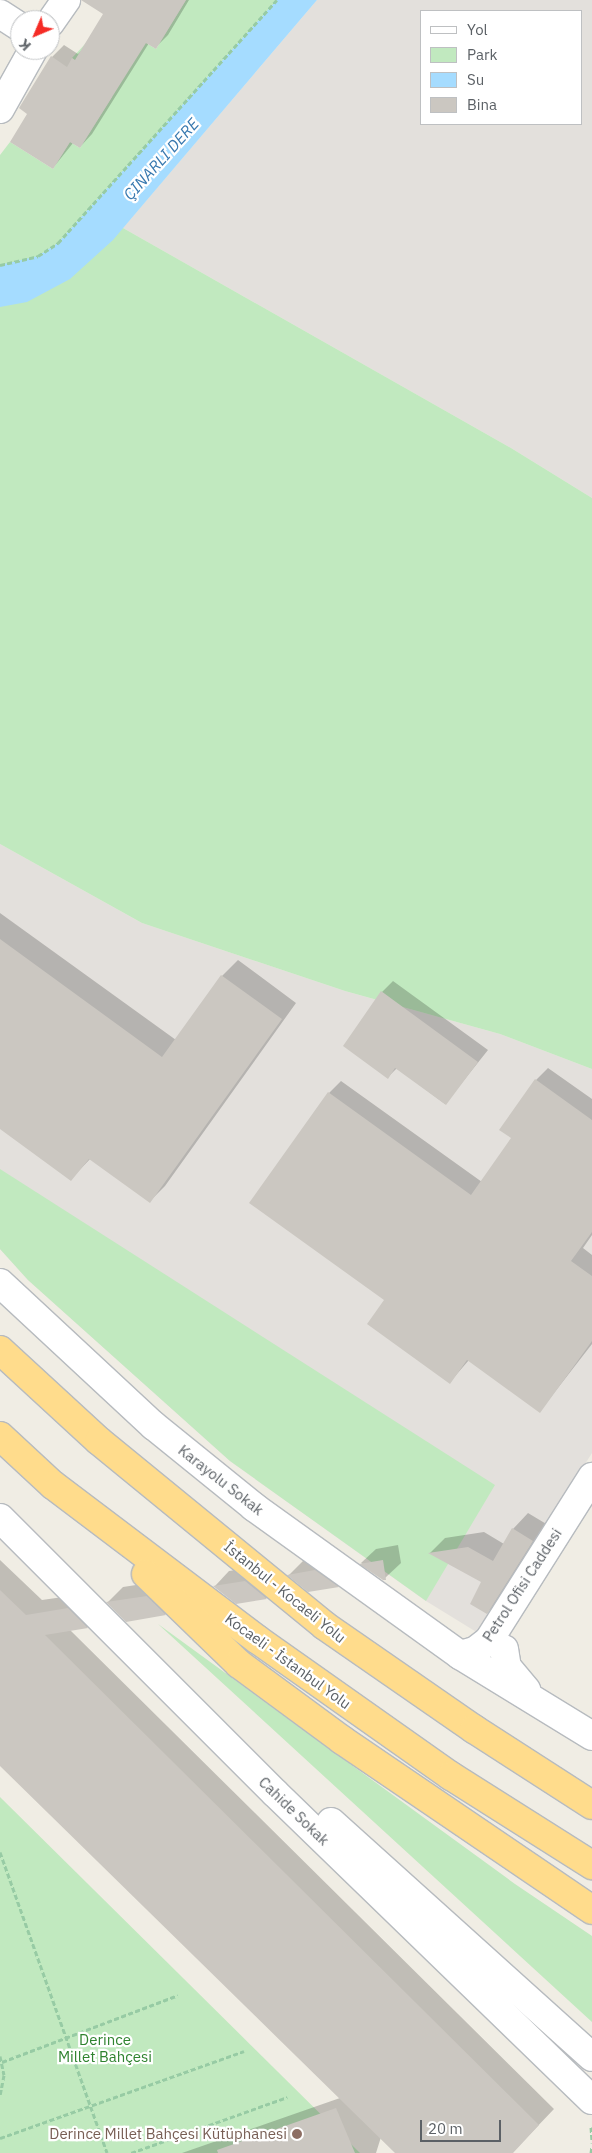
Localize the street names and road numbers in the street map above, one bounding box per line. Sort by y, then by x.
street label: Karayolu Sokak [175,1441,267,1519]
street label: Petrol Ofisi Caddesi [479,1525,565,1645]
street label: İstanbul - Kocaeli Yolu [221,1537,349,1647]
street label: Kocaeli - İstanbul Yolu [222,1609,354,1713]
street label: Cahide Sokak [255,1773,333,1849]

